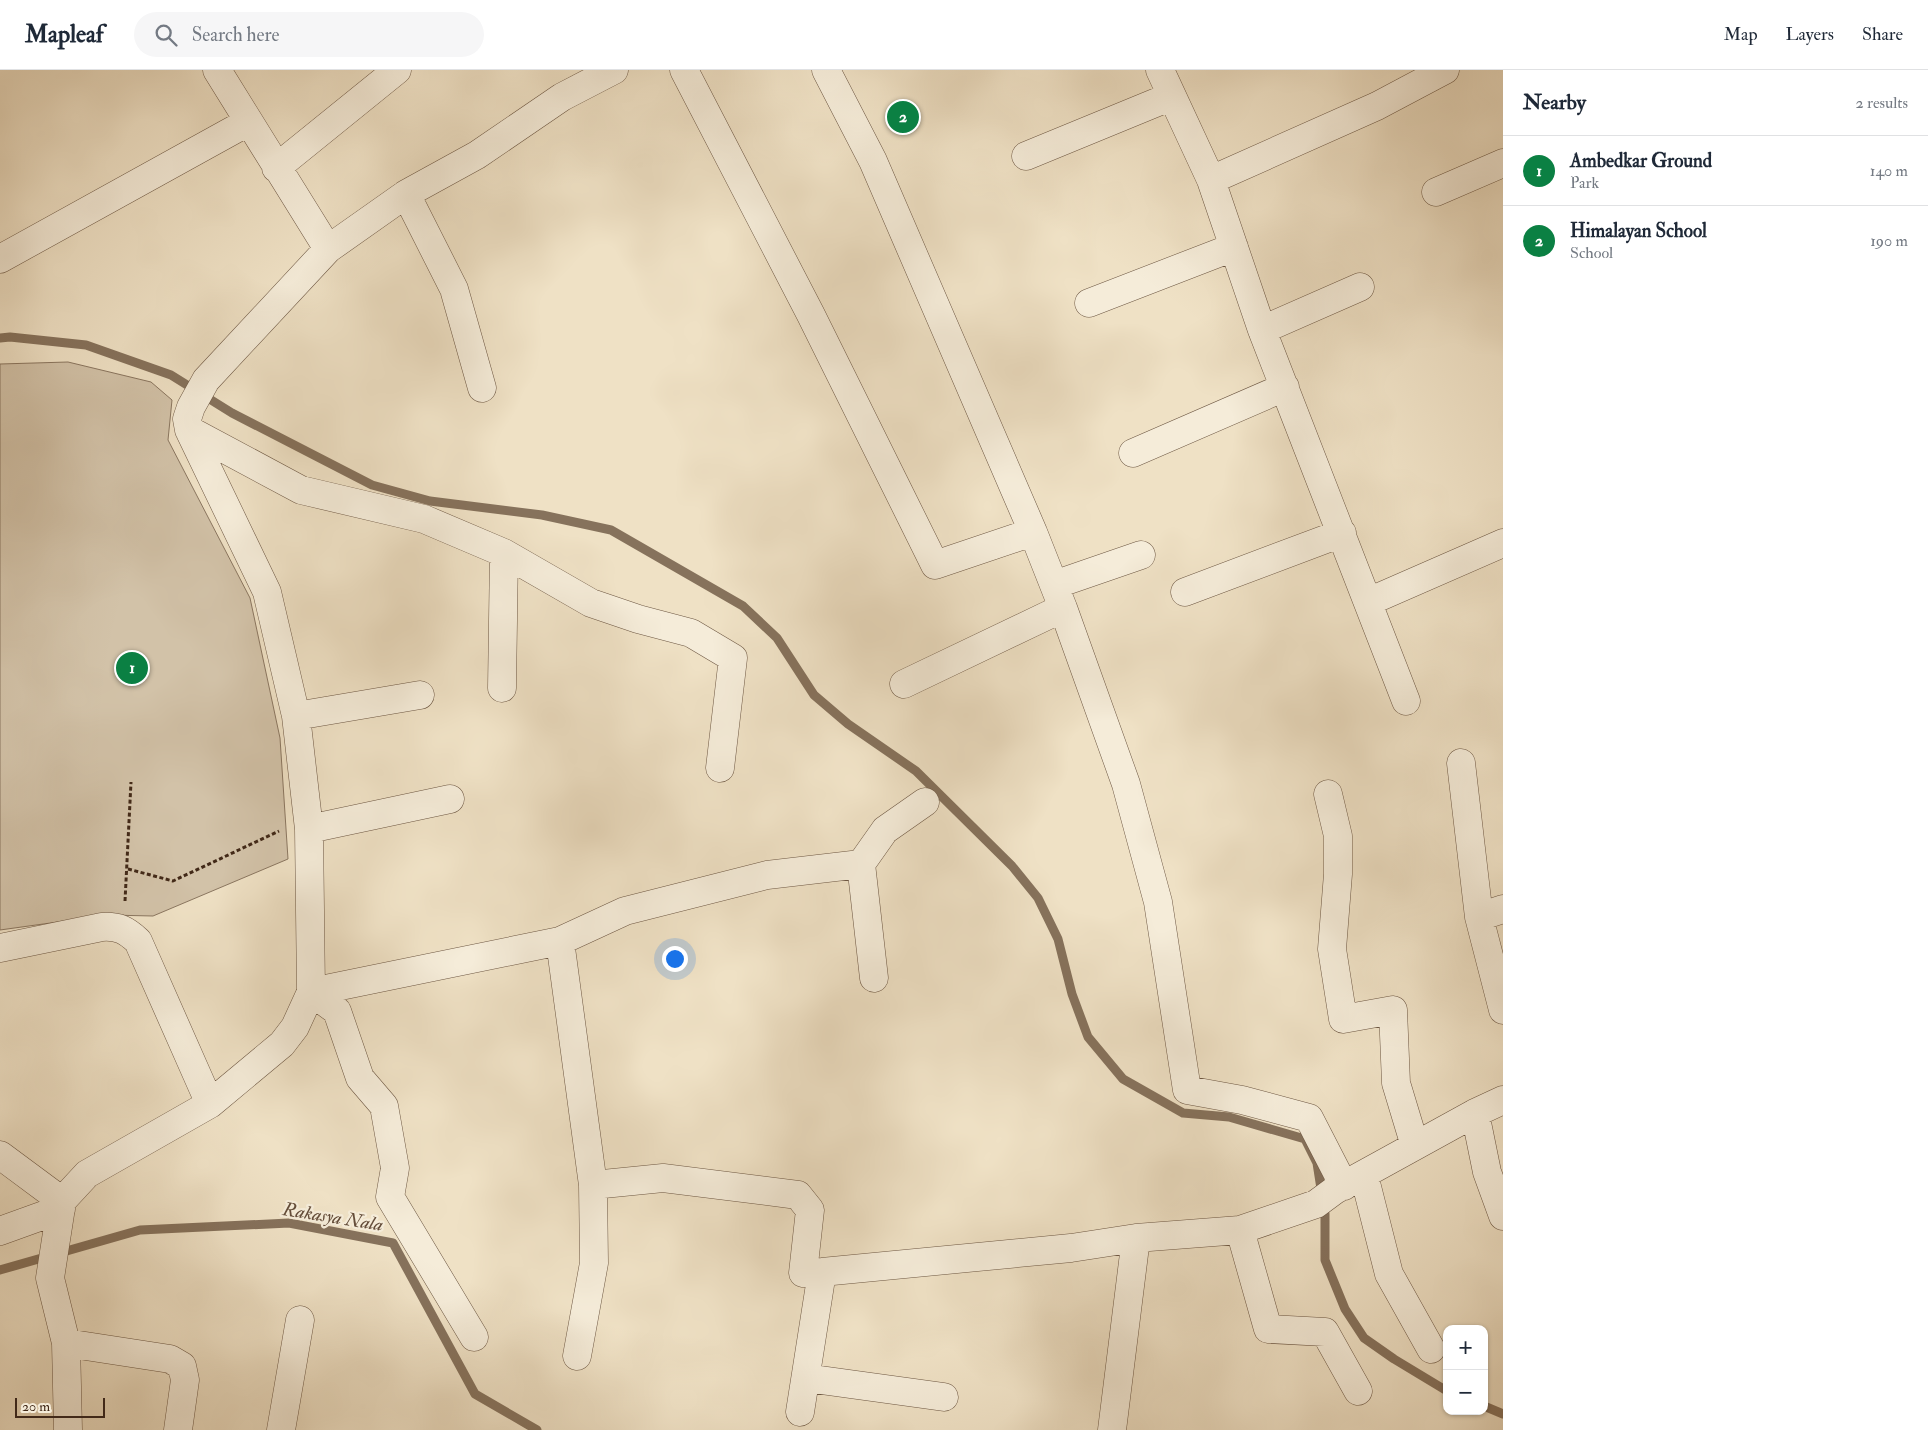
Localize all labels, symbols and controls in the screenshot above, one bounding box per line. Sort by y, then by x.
search box [134,12,484,57]
text: Mapleaf [25,19,104,50]
icon: search [152,21,180,49]
text: Search here [192,23,279,47]
text: Map [1724,23,1758,46]
text: Layers [1786,23,1834,46]
text: Share [1862,23,1903,46]
text: Nearby [1523,89,1586,116]
text: 2 results [1855,93,1908,113]
pin: 2 [887,98,919,136]
text: Ambedkar Ground [1570,149,1712,173]
text: 1 [1536,161,1542,181]
text: 140 m [1870,161,1908,181]
text: Park [1570,173,1599,193]
text: Himalayan School [1570,219,1707,243]
text: 2 [1535,231,1543,251]
text: 190 m [1870,231,1908,251]
text: School [1570,243,1613,263]
pin: 1 [116,649,148,687]
your location [662,946,688,972]
water label: Rakasya Nala [280,1197,385,1237]
map controls [1443,1325,1488,1415]
button: + [1443,1325,1488,1370]
button: − [1443,1370,1488,1415]
scale bar [15,1395,105,1418]
text: 20 m [22,1398,50,1415]

